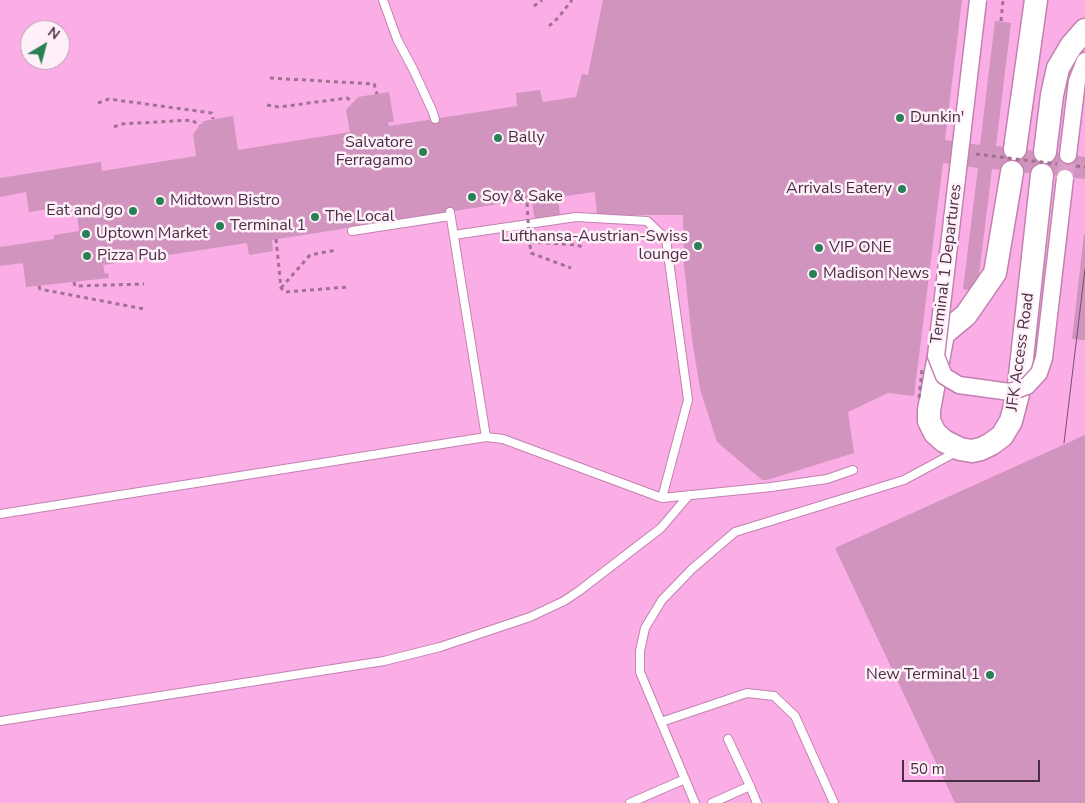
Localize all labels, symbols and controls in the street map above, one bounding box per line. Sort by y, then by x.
north arrow [20,20,70,70]
text: N [44,23,64,44]
place label: Dunkin' [910,108,964,128]
marker: Dunkin' [894,112,906,124]
place label: Bally [508,128,545,148]
marker: Bally [492,132,504,144]
place label: Salvatore Ferragamo [336,133,413,171]
marker: Salvatore Ferragamo [417,146,429,158]
place label: Arrivals Eatery [786,179,892,199]
marker: Arrivals Eatery [896,183,908,195]
street label: Terminal 1 Departures [928,183,966,345]
place label: Soy & Sake [482,187,563,207]
place label: Midtown Bistro [170,191,280,211]
marker: Soy & Sake [466,191,478,203]
marker: Midtown Bistro [154,195,166,207]
place label: Eat and go [46,201,123,221]
marker: Eat and go [127,205,139,217]
place label: The Local [325,207,394,227]
marker: The Local [309,211,321,223]
place label: Terminal 1 [230,216,306,236]
marker: Terminal 1 [214,220,226,232]
place label: Uptown Market [96,224,208,244]
place label: Lufthansa-Austrian-Swiss lounge [501,227,688,265]
marker: Uptown Market [80,228,92,240]
place label: VIP ONE [829,238,892,258]
marker: Lufthansa-Austrian-Swiss lounge [692,240,704,252]
marker: VIP ONE [813,242,825,254]
place label: Pizza Pub [97,246,166,266]
marker: Pizza Pub [81,250,93,262]
place label: Madison News [823,264,929,284]
marker: Madison News [807,268,819,280]
street label: JFK Access Road [1003,292,1039,412]
place label: New Terminal 1 [866,665,980,685]
marker: New Terminal 1 [984,669,996,681]
scale bar [905,750,1042,782]
text: 50 m [910,759,945,779]

